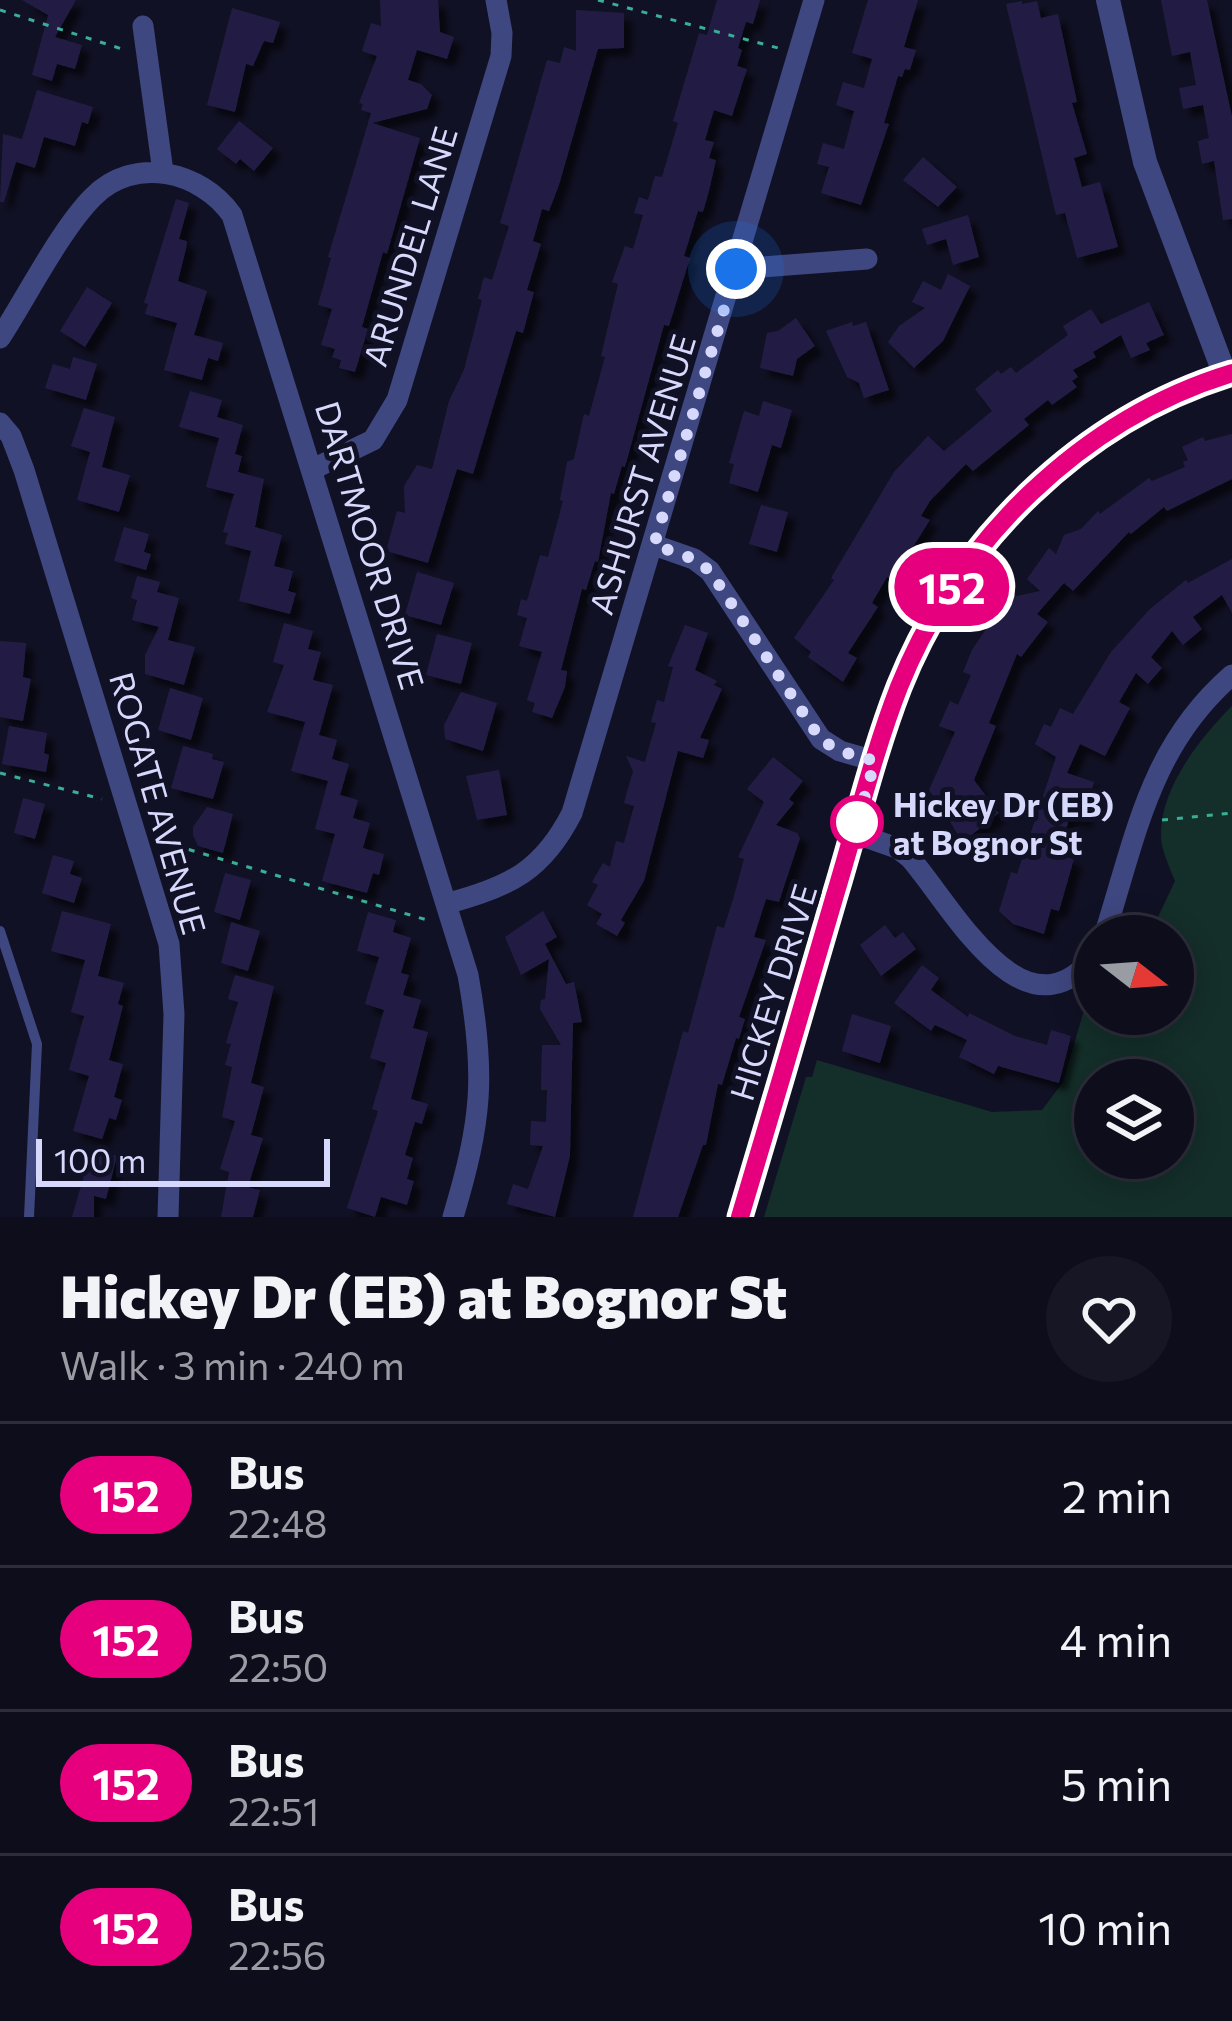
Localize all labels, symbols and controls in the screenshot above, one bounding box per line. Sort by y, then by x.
street label: ARUNDEL LANE [353,121,465,371]
your location [706,239,766,299]
street label: ASHURST AVENUE [579,329,703,619]
street label: DARTMOOR DRIVE [308,396,434,694]
line badge: 152 [883,548,1021,626]
text: 152 [918,561,986,613]
street label: ROGATE AVENUE [102,667,216,939]
place label: Hickey Dr (EB) at Bognor St [893,783,1114,862]
marker: Hickey Dr (EB) at Bognor St [832,797,882,847]
street label: HICKEY DRIVE [720,879,824,1105]
north arrow [1074,915,1194,1035]
map controls [1074,915,1194,1179]
button: layers [1074,1059,1194,1179]
scale bar [36,1133,330,1186]
text: 100 m [54,1139,146,1180]
button: heart [1046,1256,1172,1382]
text: Hickey Dr (EB) at Bognor St [60,1260,787,1330]
text: Walk · 3 min · 240 m [60,1340,405,1388]
text: Bus [228,1443,304,1498]
text: 2 min [1062,1467,1172,1522]
text: 152 [92,1469,160,1521]
text: 22:48 [228,1498,328,1546]
text: Bus [228,1587,304,1642]
text: 4 min [1060,1611,1172,1666]
text: 152 [92,1613,160,1665]
text: 22:50 [228,1642,328,1690]
text: Bus [228,1731,304,1786]
text: 5 min [1061,1755,1172,1810]
text: 152 [92,1757,160,1809]
text: 22:51 [228,1786,320,1834]
text: Bus [228,1875,304,1930]
text: 10 min [1038,1899,1172,1954]
text: 152 [92,1901,160,1953]
text: 22:56 [228,1930,327,1978]

